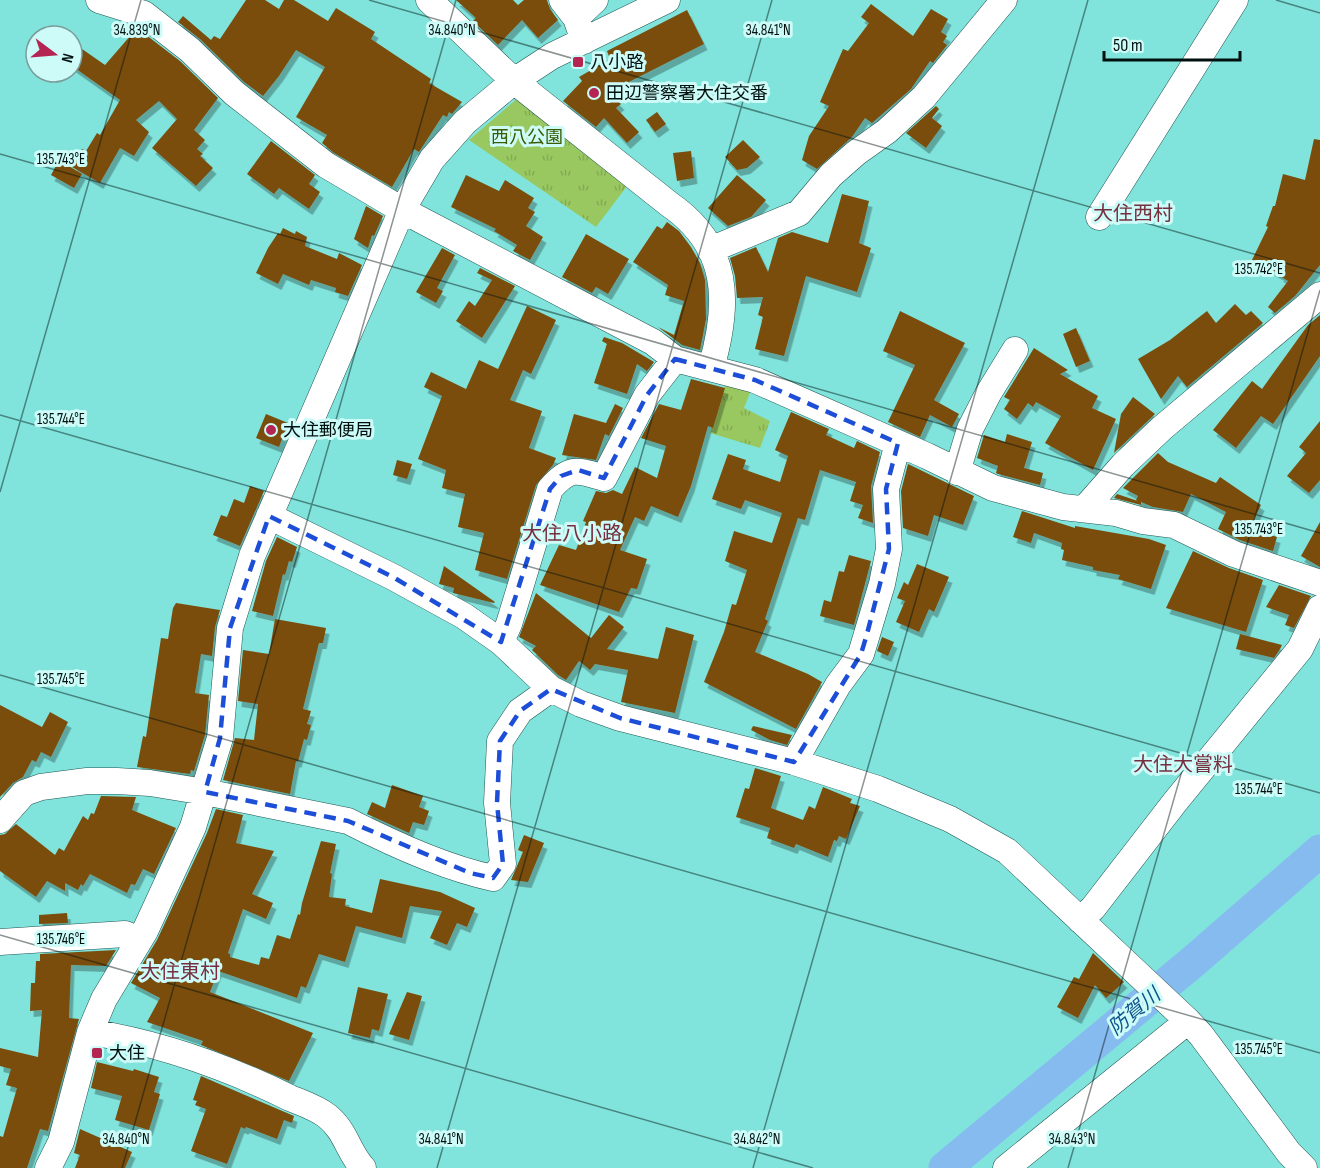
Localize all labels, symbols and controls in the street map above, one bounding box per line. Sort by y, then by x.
text: 34.839°N [114,21,160,40]
text: 34.840°N [428,21,476,40]
text: 34.841°N [745,21,791,40]
north arrow [24,24,84,84]
scale bar [1104,24,1240,62]
text: 50 m [1113,35,1143,56]
text: N [57,51,77,64]
place label: 八小路 [590,52,644,73]
marker: 八小路 [571,55,585,69]
place label: 田辺警察署大住交番 [606,83,768,104]
marker: 田辺警察署大住交番 [587,86,601,100]
park label: 西八公園 [491,127,563,148]
text: 135.743°E [37,150,85,169]
district label: 大住西村 [1093,202,1173,226]
text: 135.742°E [1235,260,1283,279]
text: 135.744°E [37,410,85,429]
place label: 大住郵便局 [283,420,373,441]
marker: 大住郵便局 [264,423,278,437]
text: 135.743°E [1235,520,1283,539]
district label: 大住八小路 [522,522,622,546]
text: 135.745°E [37,670,85,689]
district label: 大住大嘗料 [1133,753,1233,777]
text: 135.744°E [1235,780,1283,799]
text: 135.746°E [37,930,85,949]
district label: 大住東村 [140,960,220,984]
water label: 防賀川 [1104,982,1167,1040]
text: 135.745°E [1235,1040,1283,1059]
place label: 大住 [109,1043,145,1064]
marker: 大住 [90,1046,104,1060]
text: 34.840°N [102,1130,150,1149]
text: 34.841°N [418,1130,464,1149]
text: 34.842°N [734,1130,780,1149]
text: 34.843°N [1049,1130,1095,1149]

